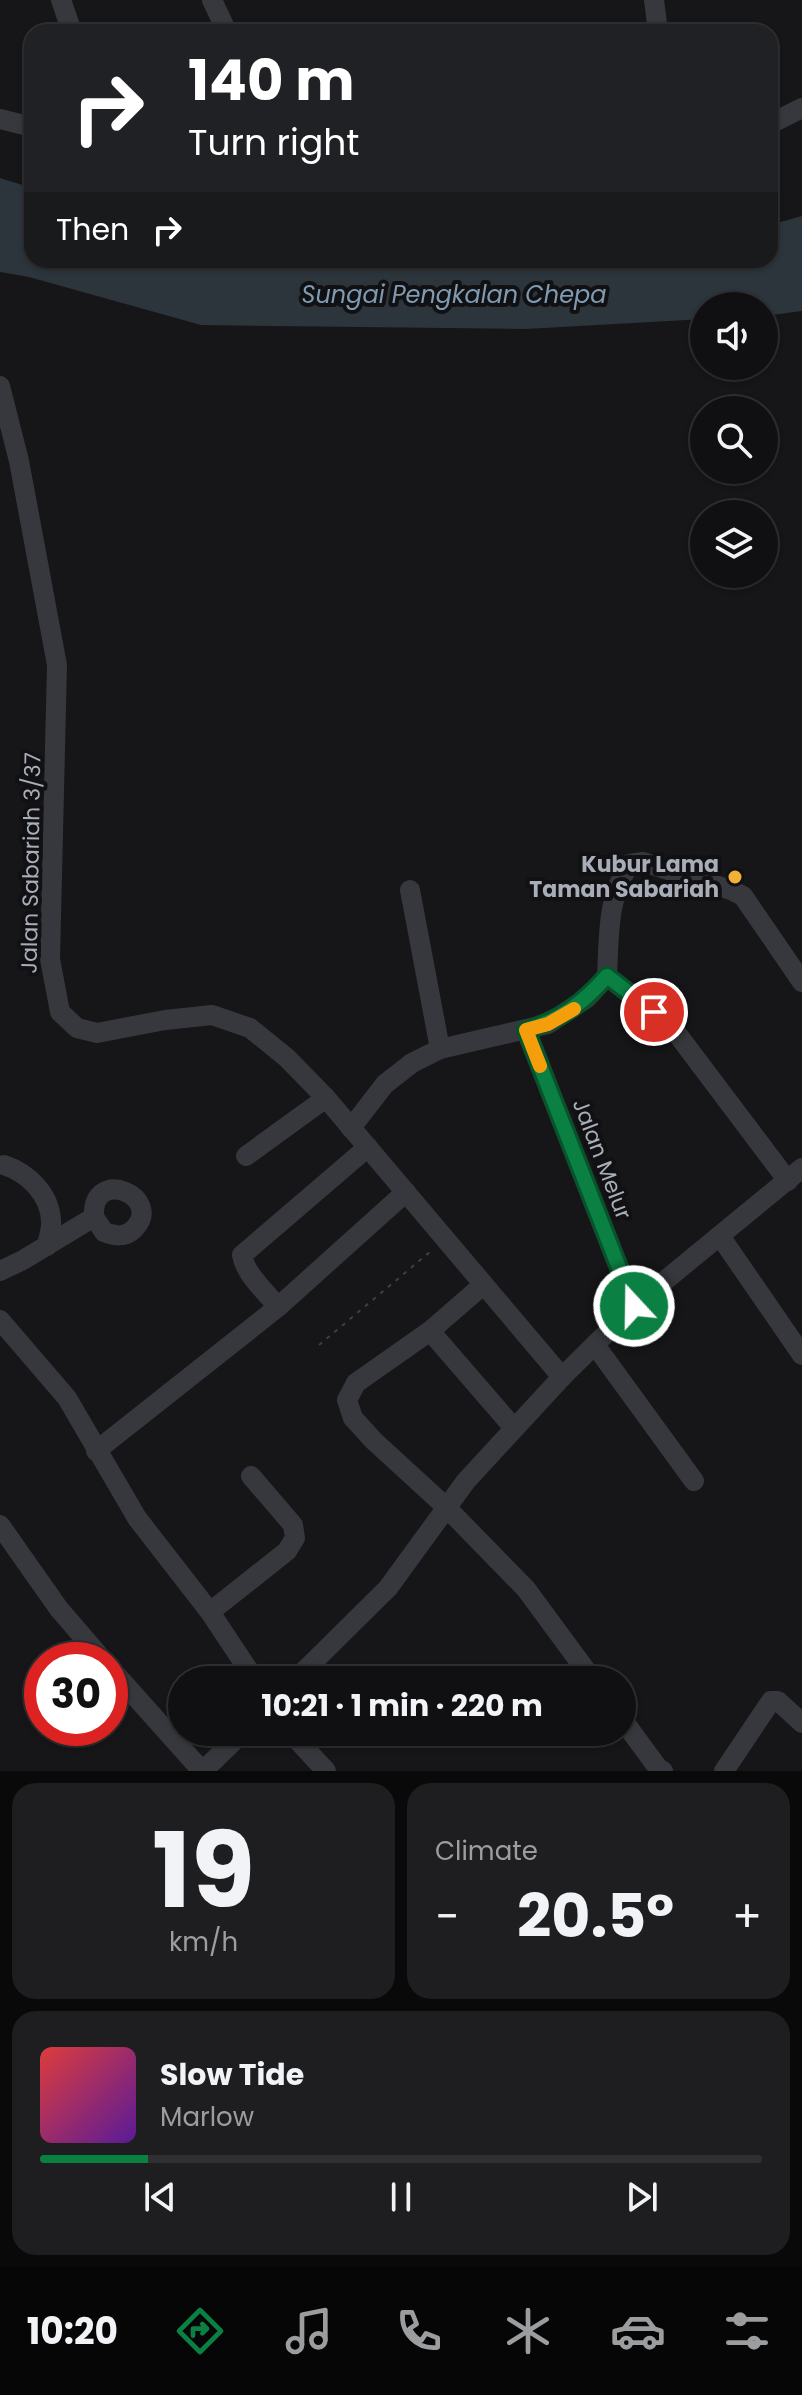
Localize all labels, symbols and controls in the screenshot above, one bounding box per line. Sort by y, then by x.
text: 140 m [188,41,355,120]
icon: right [56,56,160,160]
text: Turn right [188,117,359,168]
text: Then [56,208,129,251]
icon: right [145,208,189,252]
water label: Sungai Pengkalan Chepa [302,278,607,311]
map controls [690,292,778,588]
button: sound [690,292,778,380]
button: search [690,396,778,484]
button: layers [690,500,778,588]
street label: Jalan Sabariah 3/37 [14,752,48,974]
place label: Kubur Lama Taman Sabariah [529,849,719,905]
marker: Kubur Lama Taman Sabariah [726,868,744,886]
pin [620,978,688,1046]
icon: arrive [632,990,676,1034]
street label: Jalan Melur [565,1094,639,1224]
position arrow [592,1264,676,1348]
speed limit sign: 30 [24,1642,128,1746]
text: 10:21 · 1 min · 220 m [261,1684,543,1727]
text: 19 [152,1798,255,1943]
text: Climate [435,1833,538,1869]
text: 20.5° [517,1874,674,1958]
text: − [435,1886,459,1947]
text: + [732,1886,762,1947]
text: km/h [169,1924,238,1960]
text: Slow Tide [160,2053,304,2096]
text: Marlow [160,2099,254,2135]
icon: previous [138,2175,182,2219]
icon: pause [379,2175,423,2219]
icon: next [620,2175,664,2219]
icon: directions [172,2303,228,2359]
icon: music [281,2303,337,2359]
icon: phone [391,2303,447,2359]
icon: climate [500,2303,556,2359]
icon: car [610,2303,666,2359]
icon: filters [719,2303,775,2359]
text: 10:20 [27,2306,118,2357]

